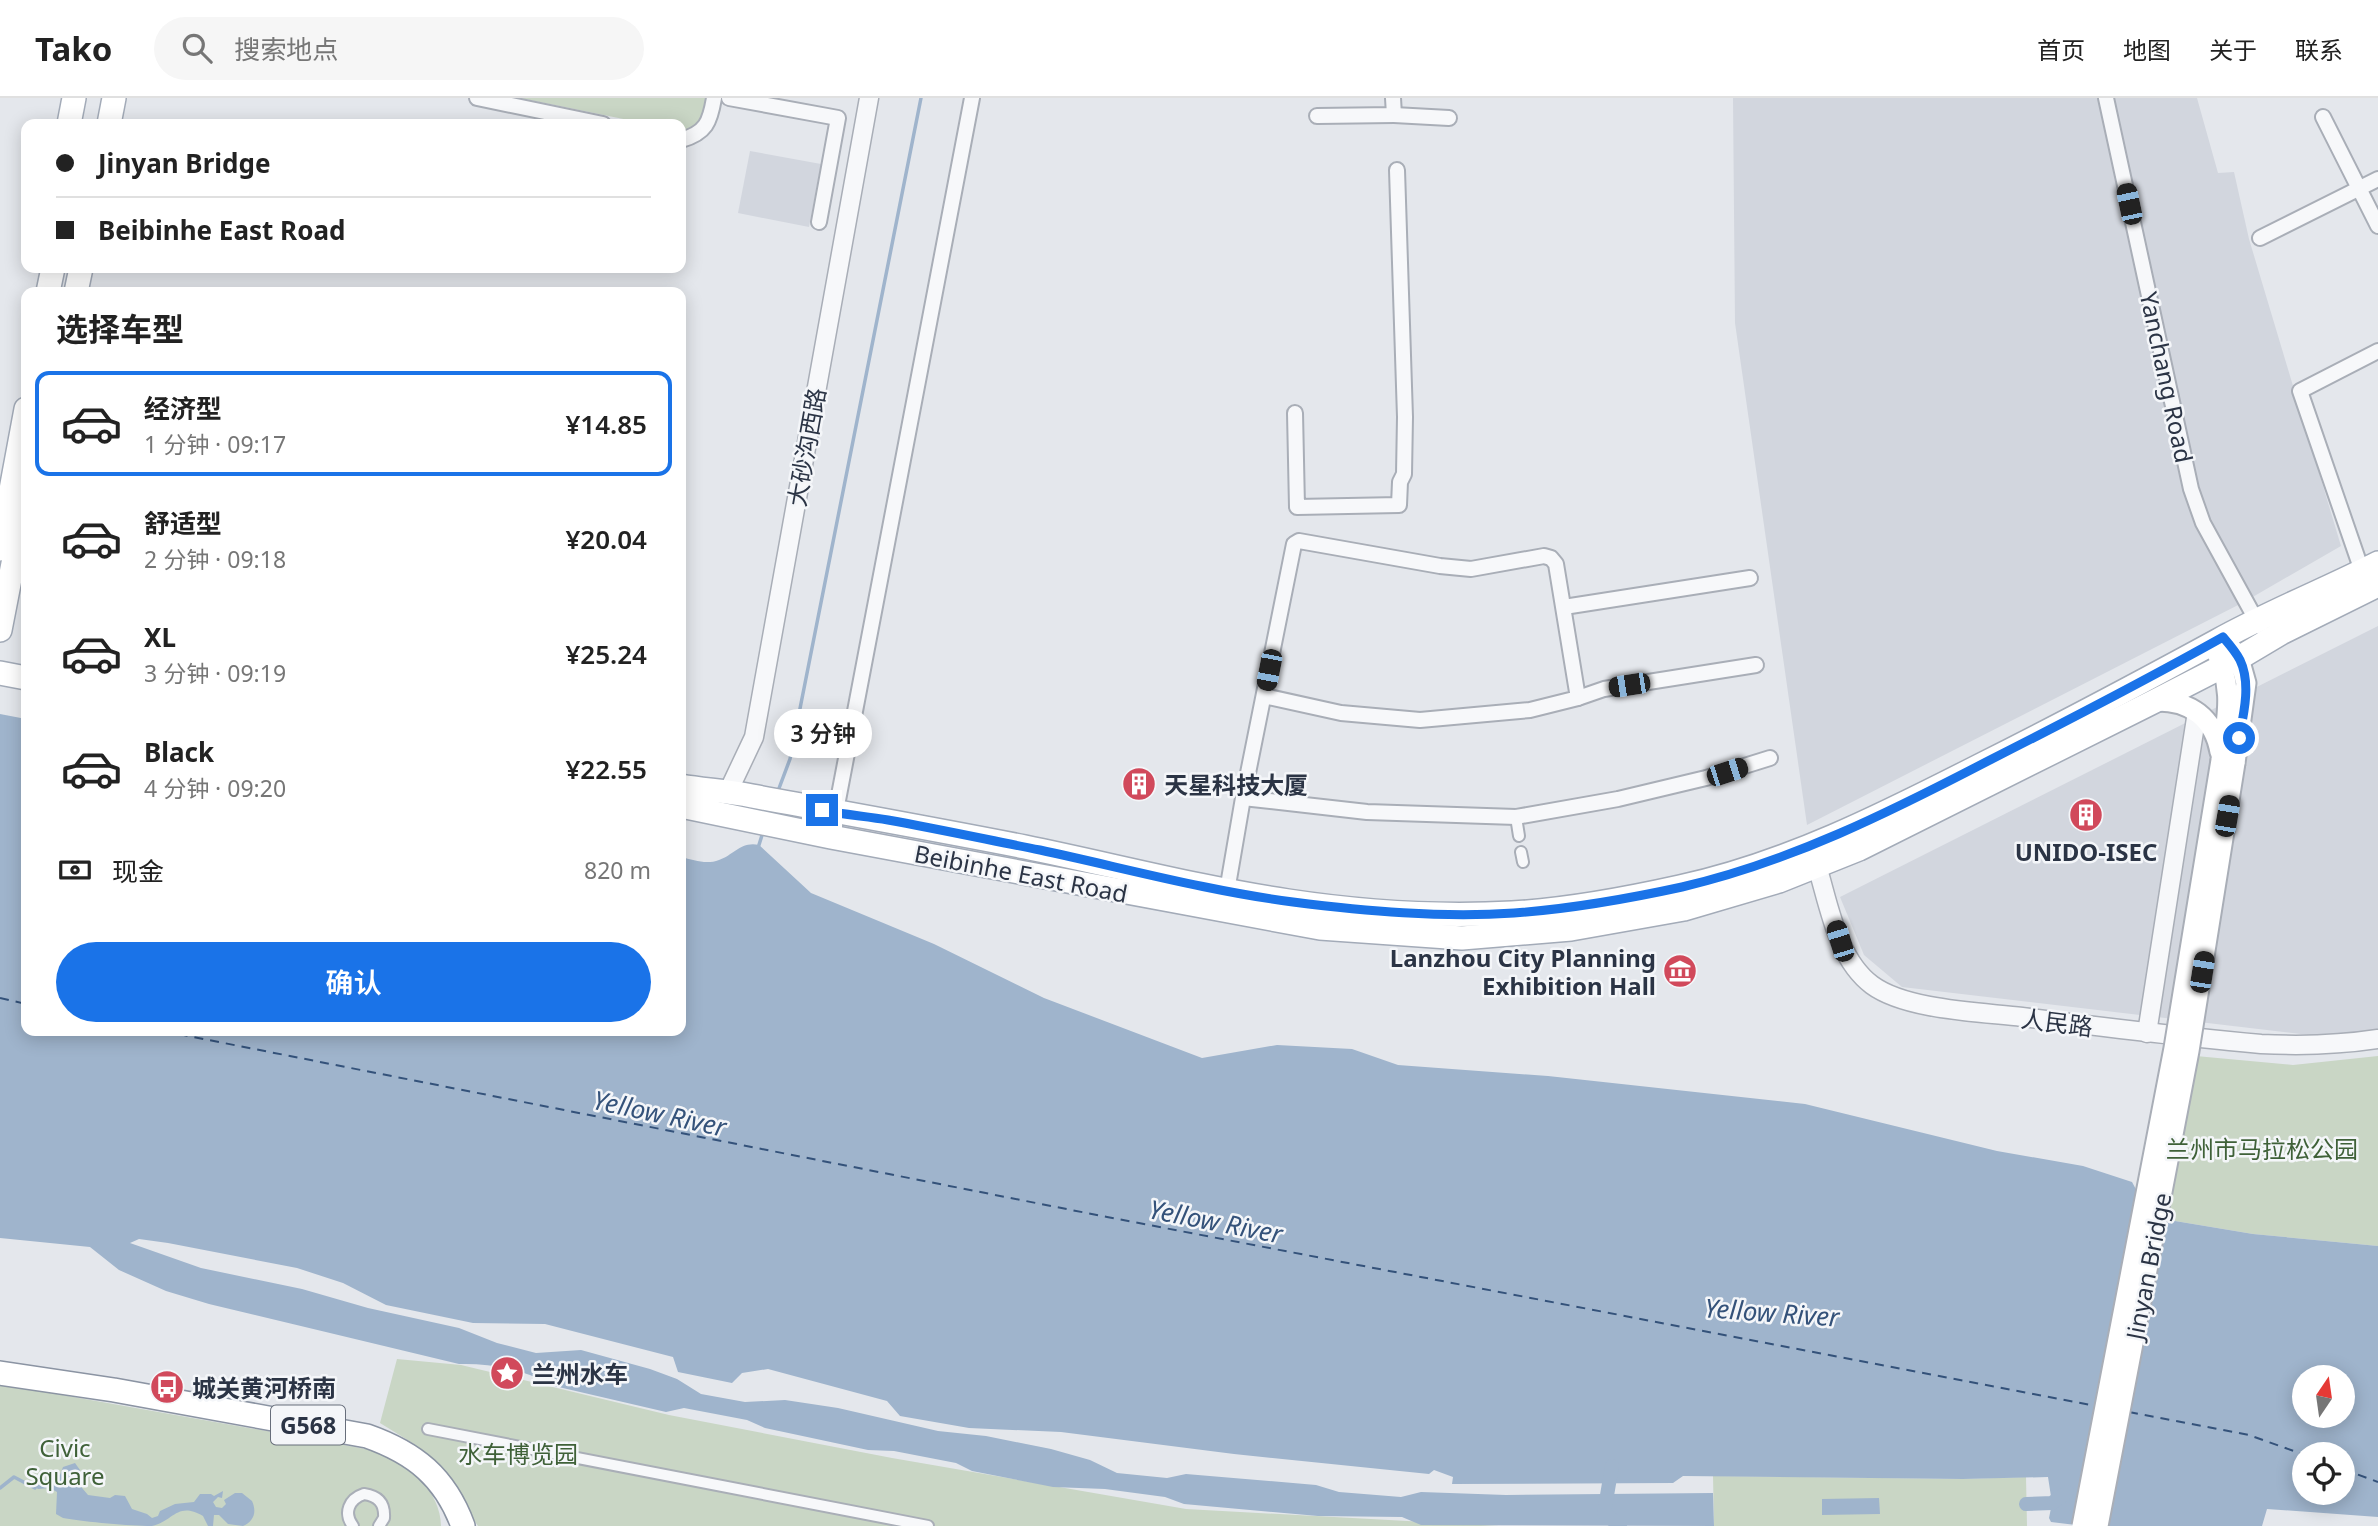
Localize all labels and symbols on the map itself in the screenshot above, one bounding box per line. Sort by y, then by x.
car [2115,181,2144,227]
street label: Yanchang Road [2133,288,2201,466]
street label: 大砂沟西路 [779,385,833,509]
car [1255,647,1284,693]
car [1607,671,1652,699]
callout: 3 分钟 [773,708,871,758]
route start [2223,722,2255,754]
car [1704,756,1751,788]
building icon: 天星科技大厦 [1120,765,1158,803]
place label: 天星科技大厦 [1164,768,1308,801]
car [2214,793,2241,839]
route end [806,794,838,826]
building icon: UNIDO-ISEC [2067,796,2105,834]
place label: UNIDO-ISEC [2015,835,2157,868]
street label: Beibinhe East Road [912,836,1130,910]
car [1824,918,1857,964]
place label: Lanzhou City Planning Exhibition Hall [1390,941,1656,1002]
car [2189,950,2216,994]
museum icon: Lanzhou City Planning Exhibition Hall [1661,952,1699,990]
street label: 人民路 [2019,1001,2095,1043]
water label: Yellow River [590,1081,731,1145]
park label: 兰州市马拉松公园 [2166,1132,2358,1165]
water label: Yellow River [1146,1190,1287,1252]
street label: Jinyan Bridge [2117,1190,2178,1344]
water label: Yellow River [1703,1289,1842,1335]
place icon: 兰州水车 [488,1354,526,1392]
place label: 兰州水车 [532,1357,628,1390]
north arrow [2292,1365,2356,1428]
bus stop icon: 城关黄河桥南 [148,1368,186,1406]
place label: 城关黄河桥南 [192,1371,336,1404]
road number: G568 [271,1406,345,1444]
park label: Civic Square [25,1431,105,1492]
park label: 水车博览园 [458,1437,578,1470]

